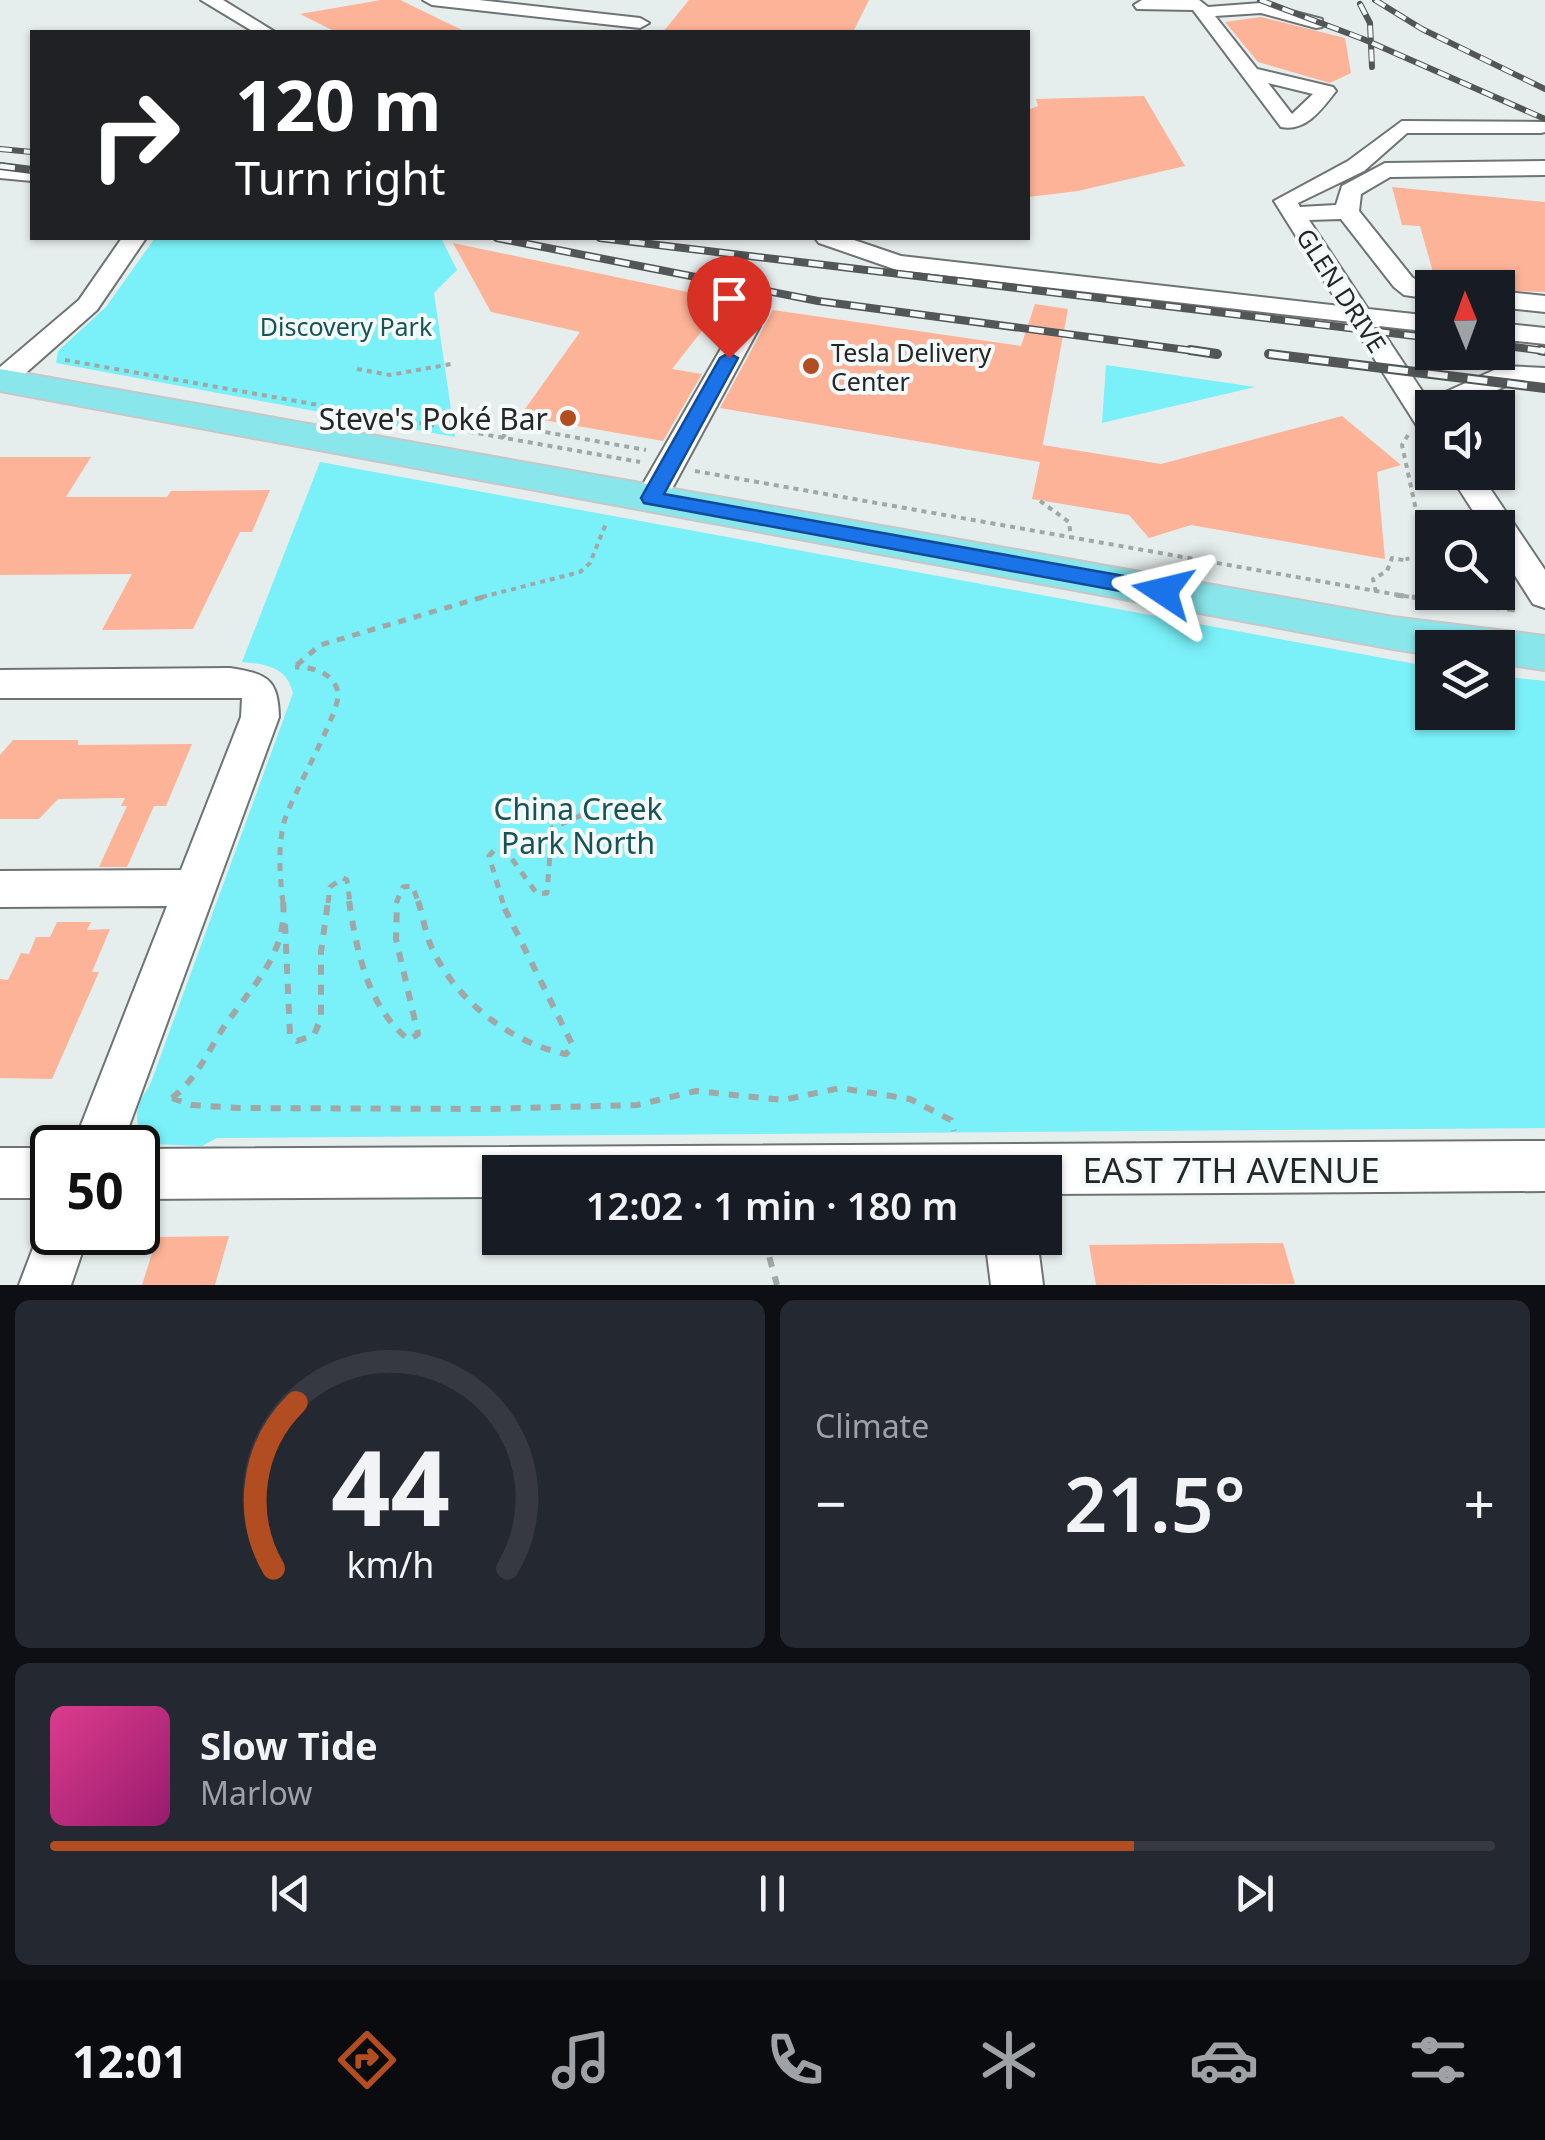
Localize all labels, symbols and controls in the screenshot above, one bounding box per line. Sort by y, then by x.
text: 120 m [235,56,442,152]
icon: right [70,70,200,200]
text: Turn right [235,147,446,208]
street label: GLEN DRIVE [1289,221,1395,359]
pin [687,256,772,359]
north arrow [1415,270,1515,370]
map controls [1415,270,1515,730]
icon: arrive [702,271,757,326]
park label: Discovery Park [260,309,433,343]
place label: Tesla Delivery Center [831,335,992,398]
marker: Tesla Delivery Center [800,355,822,377]
button: sound [1415,390,1515,490]
place label: Steve's Poké Bar [319,398,548,439]
marker: Steve's Poké Bar [557,407,579,429]
button: search [1415,510,1515,610]
position arrow [1111,539,1215,643]
button: layers [1415,630,1515,730]
park label: China Creek Park North [493,788,663,863]
speed limit sign: 50 [30,1125,160,1255]
street label: EAST 7TH AVENUE [1082,1146,1380,1193]
text: 12:02 · 1 min · 180 m [586,1179,958,1231]
text: Climate [815,1404,929,1447]
text: 44 [331,1415,449,1556]
text: 21.5° [1064,1452,1246,1554]
text: − [815,1465,846,1540]
text: + [1464,1465,1495,1540]
text: km/h [346,1540,434,1588]
text: Slow Tide [200,1719,378,1771]
text: Marlow [200,1771,312,1814]
icon: previous [263,1866,318,1921]
icon: pause [745,1866,800,1921]
icon: next [1227,1866,1282,1921]
icon: directions [332,2025,402,2095]
icon: music [546,2025,616,2095]
icon: phone [760,2025,830,2095]
icon: climate [974,2025,1044,2095]
icon: car [1189,2025,1259,2095]
icon: filters [1403,2025,1473,2095]
text: 12:01 [72,2030,188,2091]

